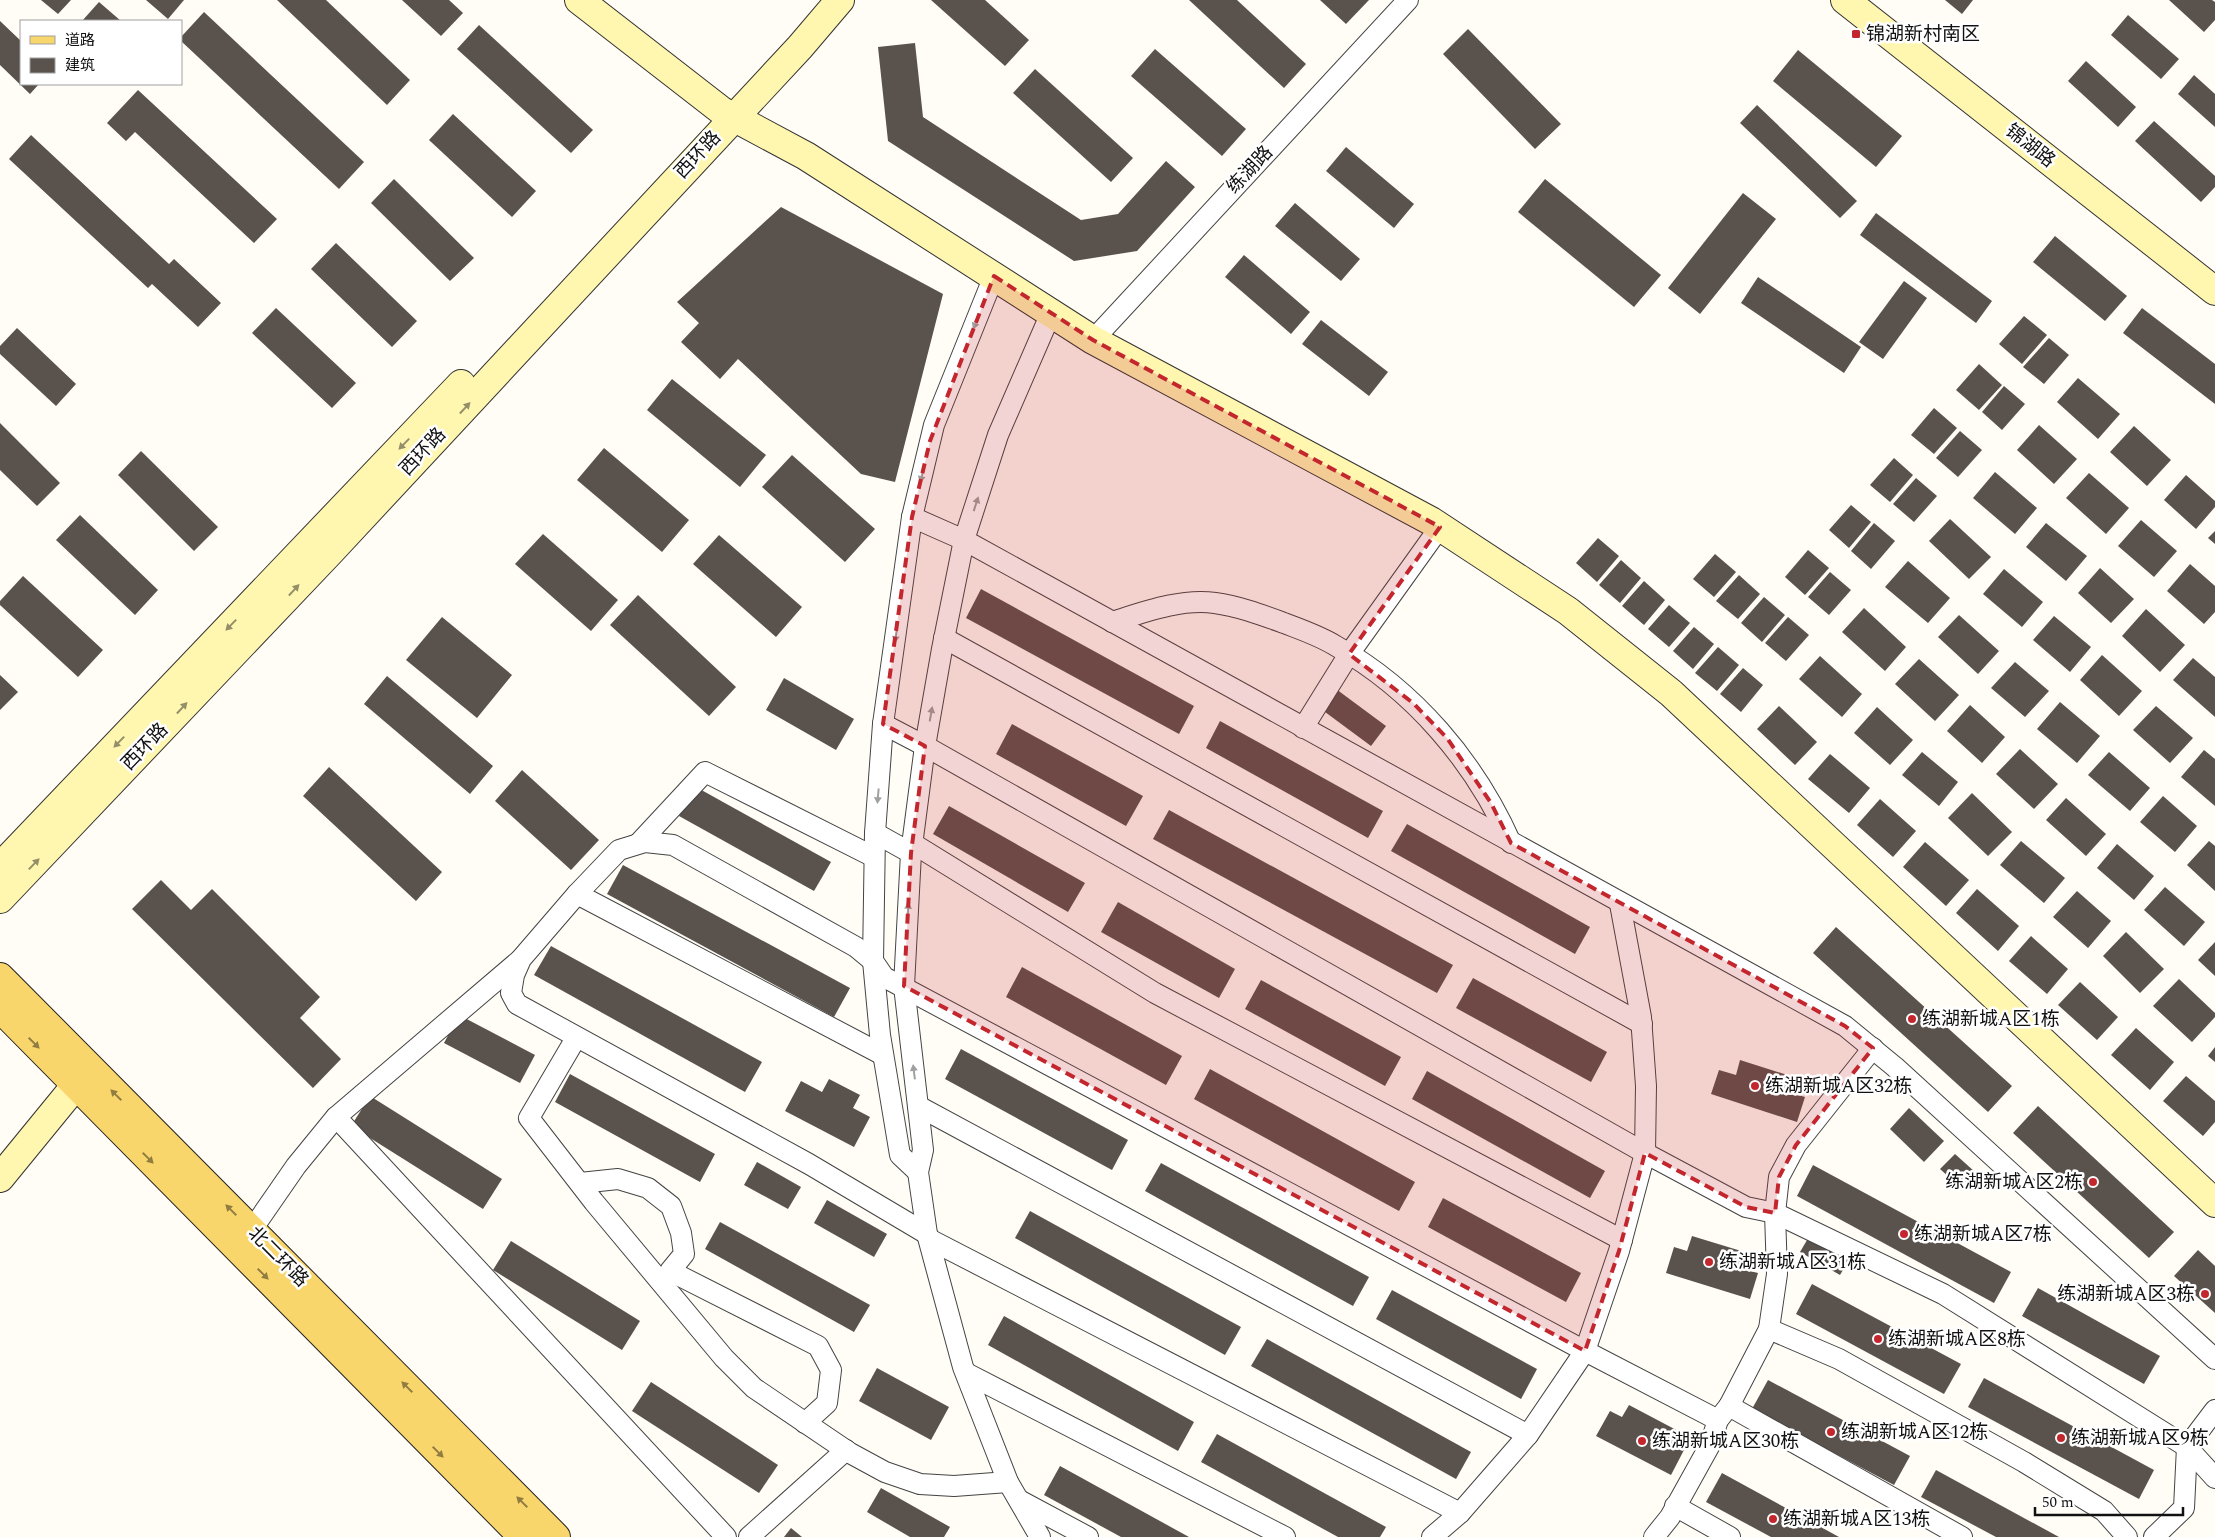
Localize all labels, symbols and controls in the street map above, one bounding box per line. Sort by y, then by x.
legend [20,20,182,85]
place label: 锦湖新村南区 [1866,20,1980,49]
marker: 锦湖新村南区 [1850,28,1862,40]
text: 道路 [65,29,95,52]
text: 建筑 [65,54,95,77]
street label: 锦湖路 [1999,117,2061,175]
street label: 西环路 [668,124,728,186]
street label: 练湖路 [1220,139,1280,201]
one-way arrow [971,315,979,329]
one-way arrow [459,402,471,414]
street label: 西环路 [393,421,453,483]
one-way arrow [398,437,410,449]
one-way arrow [918,467,926,482]
one-way arrow [972,497,980,512]
one-way arrow [288,585,300,597]
one-way arrow [225,618,237,630]
one-way arrow [891,627,899,643]
one-way arrow [176,703,188,715]
one-way arrow [927,706,935,722]
street label: 西环路 [115,716,175,778]
one-way arrow [113,736,125,748]
one-way arrow [873,789,881,805]
one-way arrow [27,858,39,870]
one-way arrow [904,902,912,918]
place label: 练湖新城A区1栋 [1922,1005,2060,1034]
marker: 练湖新城A区1栋 [1906,1013,1918,1025]
one-way arrow [28,1036,40,1048]
one-way arrow [910,1064,918,1080]
place label: 练湖新城A区32栋 [1765,1072,1912,1101]
marker: 练湖新城A区32栋 [1749,1080,1761,1092]
one-way arrow [111,1089,123,1101]
one-way arrow [142,1152,154,1164]
place label: 练湖新城A区2栋 [1945,1168,2083,1197]
marker: 练湖新城A区2栋 [2087,1176,2099,1188]
one-way arrow [225,1204,237,1216]
street label: 北二环路 [241,1220,315,1294]
place label: 练湖新城A区7栋 [1914,1220,2052,1249]
marker: 练湖新城A区7栋 [1898,1228,1910,1240]
place label: 练湖新城A区31栋 [1719,1248,1866,1277]
marker: 练湖新城A区31栋 [1703,1256,1715,1268]
one-way arrow [256,1268,268,1280]
place label: 练湖新城A区3栋 [2057,1280,2195,1309]
marker: 练湖新城A区3栋 [2199,1288,2211,1300]
place label: 练湖新城A区8栋 [1888,1325,2026,1354]
marker: 练湖新城A区8栋 [1872,1333,1884,1345]
one-way arrow [401,1381,413,1393]
place label: 练湖新城A区12栋 [1841,1418,1988,1447]
place label: 练湖新城A区9栋 [2071,1424,2209,1453]
marker: 练湖新城A区12栋 [1825,1426,1837,1438]
place label: 练湖新城A区30栋 [1652,1427,1799,1456]
marker: 练湖新城A区9栋 [2055,1432,2067,1444]
marker: 练湖新城A区30栋 [1636,1435,1648,1447]
one-way arrow [432,1446,444,1458]
scale bar [2035,1484,2182,1516]
text: 50 m [2042,1491,2074,1514]
one-way arrow [516,1497,528,1509]
place label: 练湖新城A区13栋 [1783,1505,1930,1534]
marker: 练湖新城A区13栋 [1767,1513,1779,1525]

